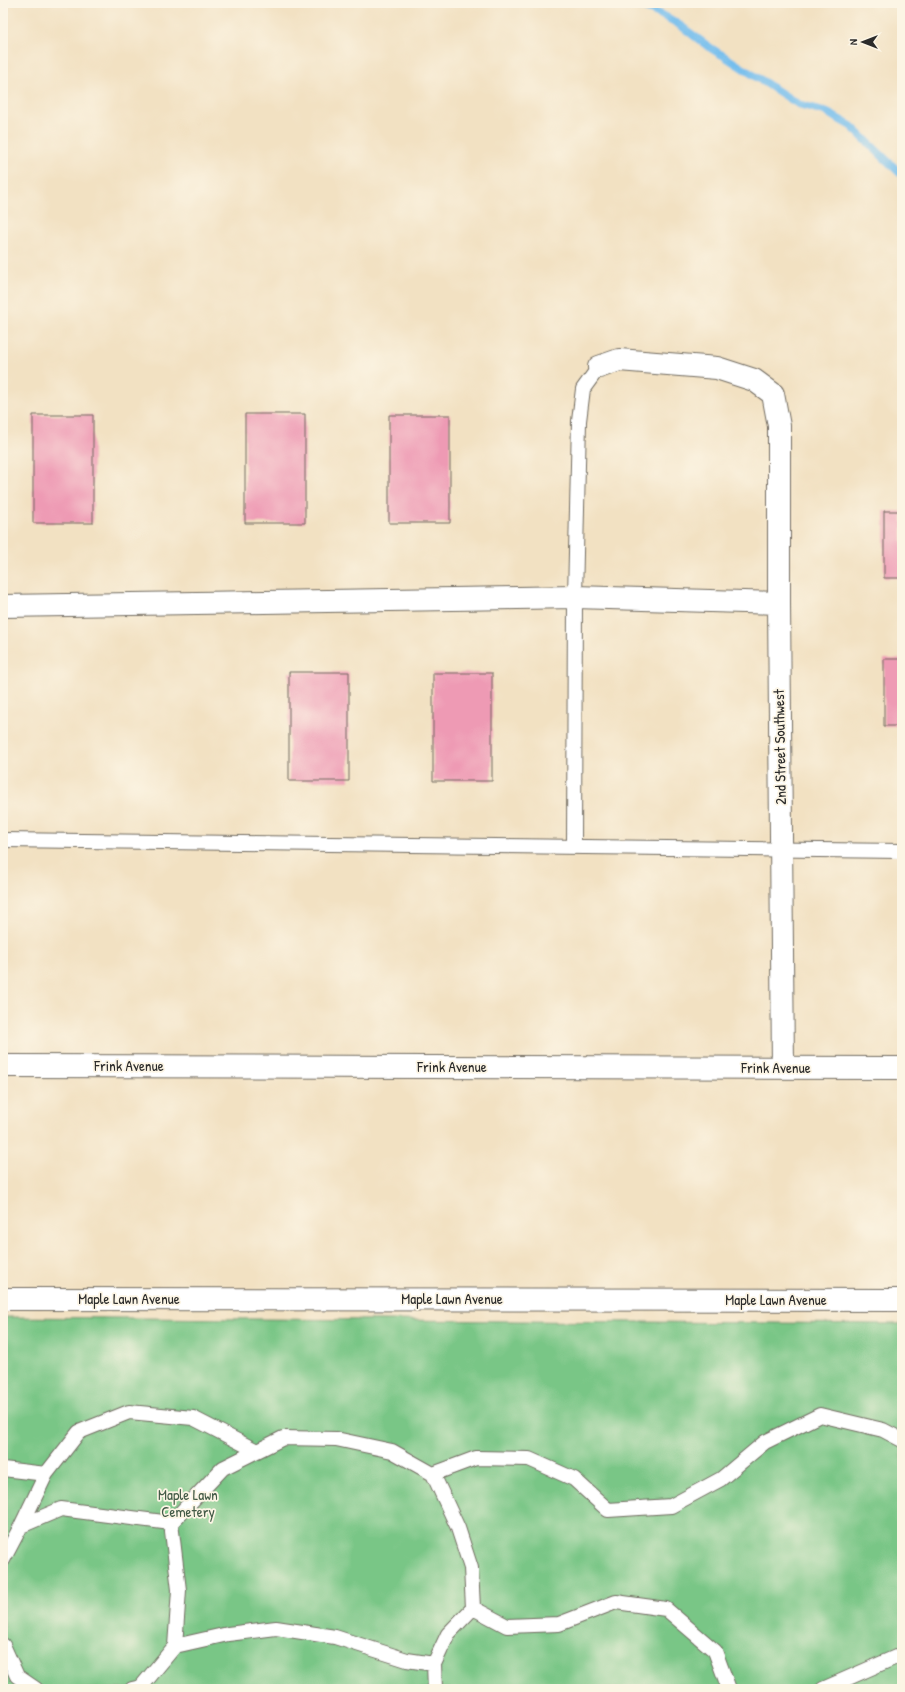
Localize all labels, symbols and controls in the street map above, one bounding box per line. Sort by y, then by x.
north arrow [843,22,883,62]
text: N [846,39,860,45]
street label: 2nd Street Southwest [768,688,791,805]
street label: Frink Avenue [93,1055,164,1076]
street label: Frink Avenue [416,1056,487,1077]
street label: Frink Avenue [740,1057,811,1078]
street label: Maple Lawn Avenue [78,1288,180,1309]
street label: Maple Lawn Avenue [401,1288,503,1309]
street label: Maple Lawn Avenue [725,1289,827,1310]
park label: Maple Lawn Cemetery [158,1484,218,1522]

